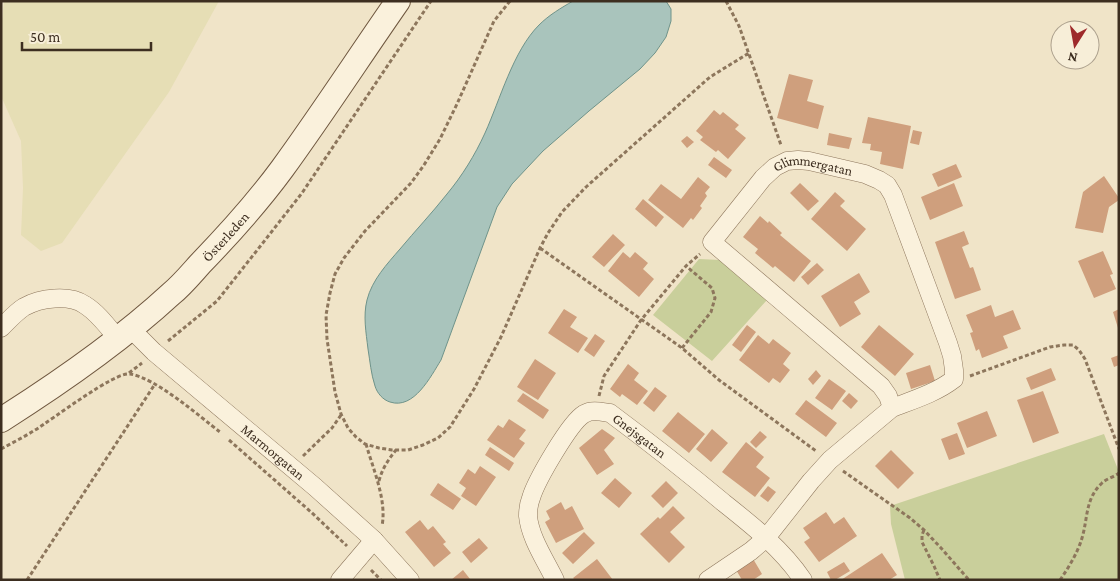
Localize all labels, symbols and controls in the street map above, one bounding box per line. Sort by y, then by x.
scale bar [22,20,151,52]
north arrow [1050,20,1100,70]
text: 50 m [30,29,60,45]
text: N [1066,49,1079,67]
street label: Glimmergatan [770,152,855,179]
street label: Österleden [199,208,252,265]
street label: Gnejsgatan [610,410,670,461]
street label: Marmorgatan [238,421,308,483]

